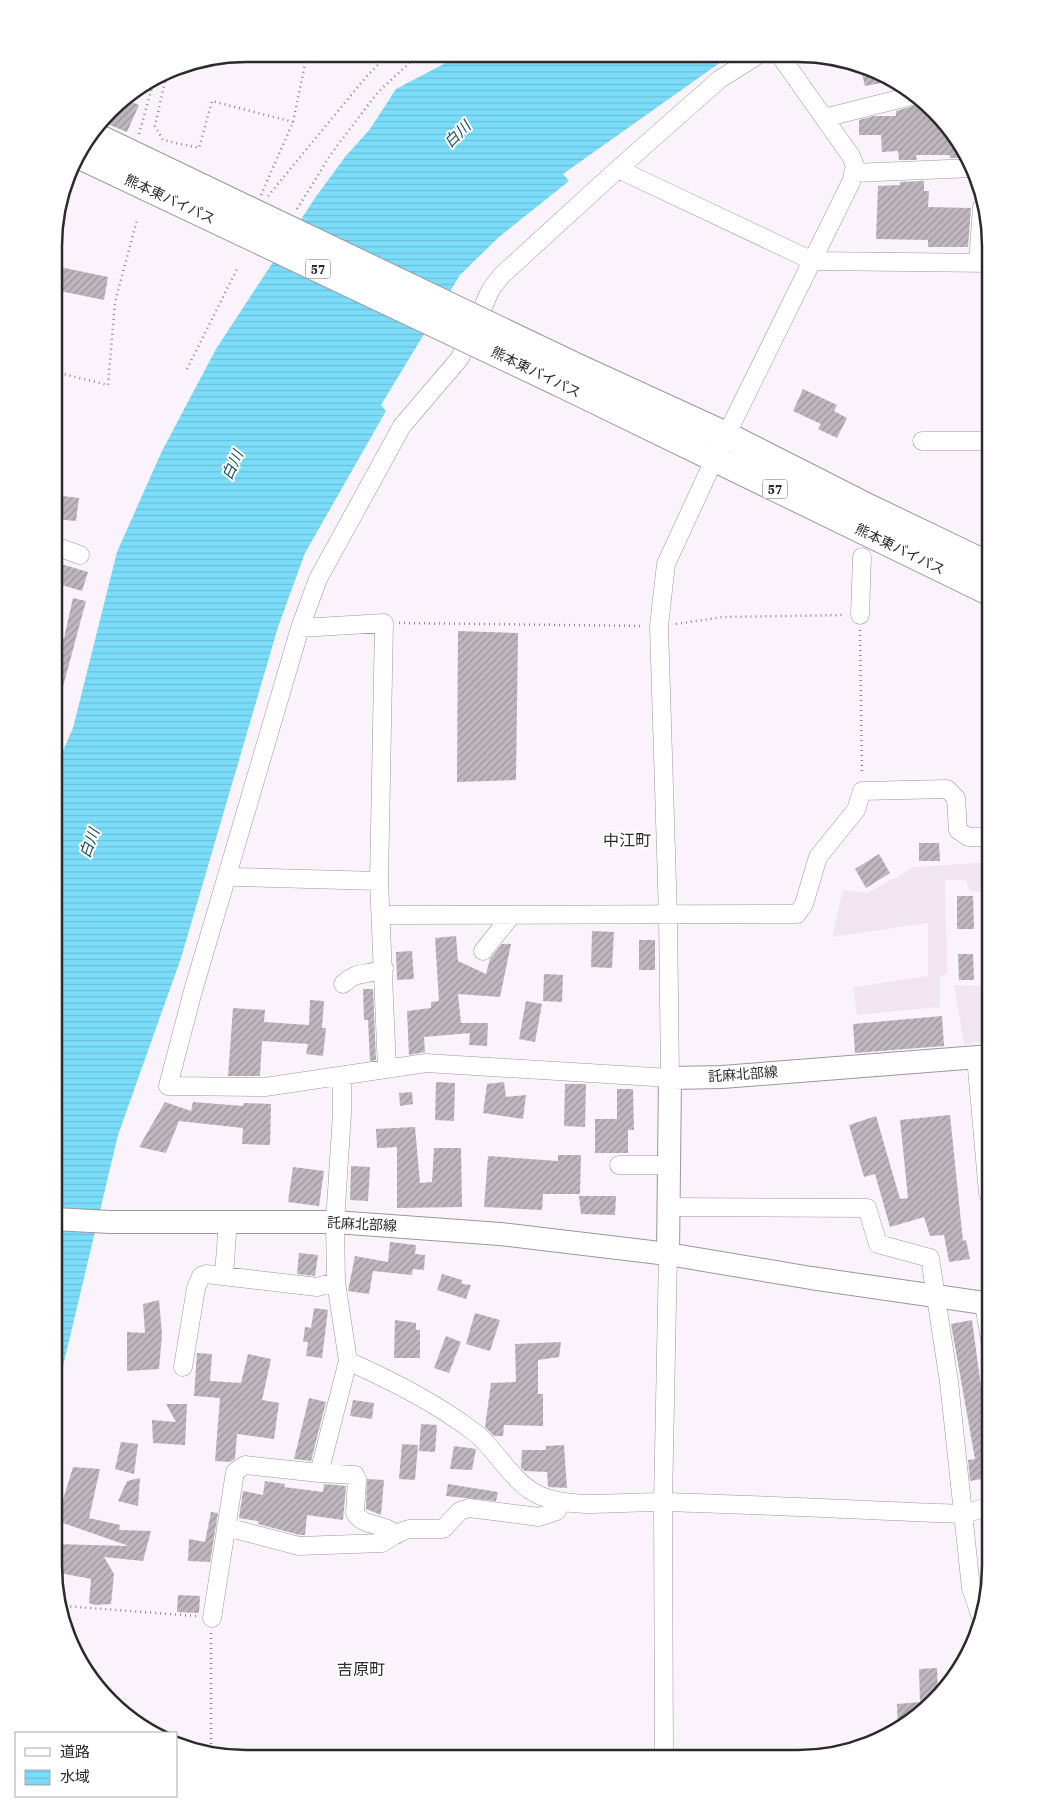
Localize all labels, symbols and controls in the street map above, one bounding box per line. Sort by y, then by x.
water label: 白川 [440,115,476,151]
street label: 熊本東バイパス [122,170,218,228]
road number: 57 [306,260,330,278]
street label: 熊本東バイパス [488,342,584,402]
water label: 白川 [217,446,248,483]
road number: 57 [762,479,788,498]
street label: 熊本東バイパス [852,519,948,579]
water label: 白川 [75,824,104,860]
district label: 中江町 [603,830,651,850]
street label: 託麻北部線 [707,1063,779,1085]
street label: 託麻北部線 [327,1213,397,1235]
district label: 吉原町 [337,1659,385,1679]
legend [15,1732,178,1797]
text: 道路 [60,1742,90,1761]
text: 水域 [60,1767,90,1786]

